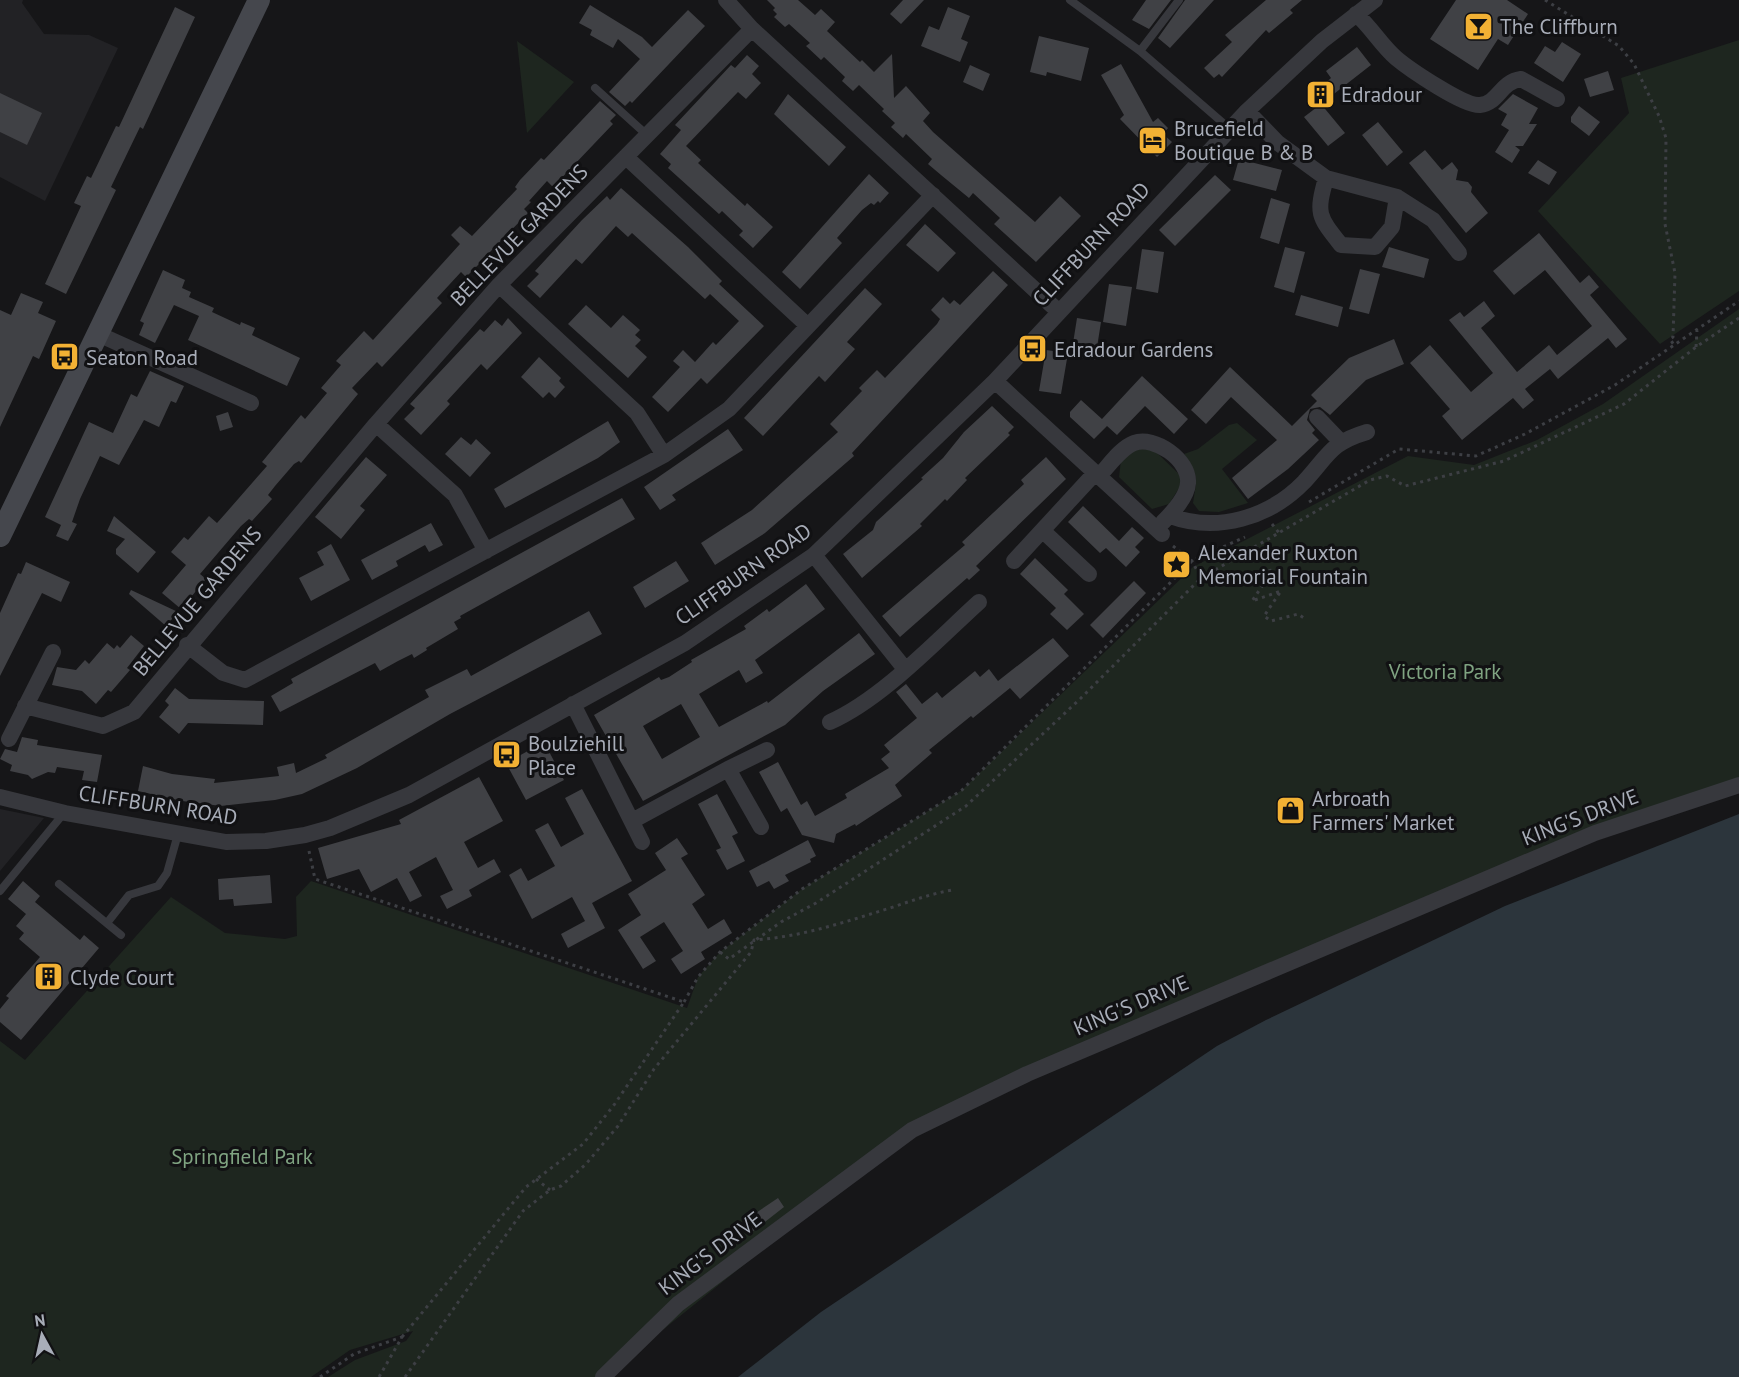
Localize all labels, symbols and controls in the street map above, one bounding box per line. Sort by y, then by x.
bar icon: The Cliffburn [1463,10,1495,42]
place label: The Cliffburn [1500,13,1618,40]
building icon: Edradour [1304,78,1336,110]
place label: Edradour [1341,81,1422,108]
place label: Brucefield Boutique B & B [1174,115,1313,166]
hotel icon: Brucefield Boutique B & B [1137,124,1169,156]
street label: BELLEVUE GARDENS [444,158,594,312]
street label: CLIFFBURN ROAD [1026,176,1156,312]
bus stop icon: Edradour Gardens [1017,333,1049,365]
place label: Edradour Gardens [1054,336,1213,363]
bus stop icon: Seaton Road [49,341,81,373]
place label: Seaton Road [86,344,198,371]
street label: CLIFFBURN ROAD [670,517,816,631]
street label: BELLEVUE GARDENS [127,521,267,681]
place label: Alexander Ruxton Memorial Fountain [1198,539,1368,590]
place icon: Alexander Ruxton Memorial Fountain [1161,548,1193,580]
park label: Victoria Park [1388,658,1501,685]
place label: Boulziehill Place [528,730,624,781]
bus stop icon: Boulziehill Place [491,739,523,771]
street label: CLIFFBURN ROAD [77,779,239,831]
street label: KING'S DRIVE [1518,782,1642,852]
place label: Arbroath Farmers' Market [1312,785,1454,836]
shop icon: Arbroath Farmers' Market [1275,794,1307,826]
building icon: Clyde Court [33,961,65,993]
place label: Clyde Court [70,964,174,991]
street label: KING'S DRIVE [1069,969,1193,1041]
park label: Springfield Park [171,1143,313,1170]
street label: KING'S DRIVE [653,1205,767,1301]
north arrow [12,1305,72,1365]
text: N [33,1310,47,1331]

